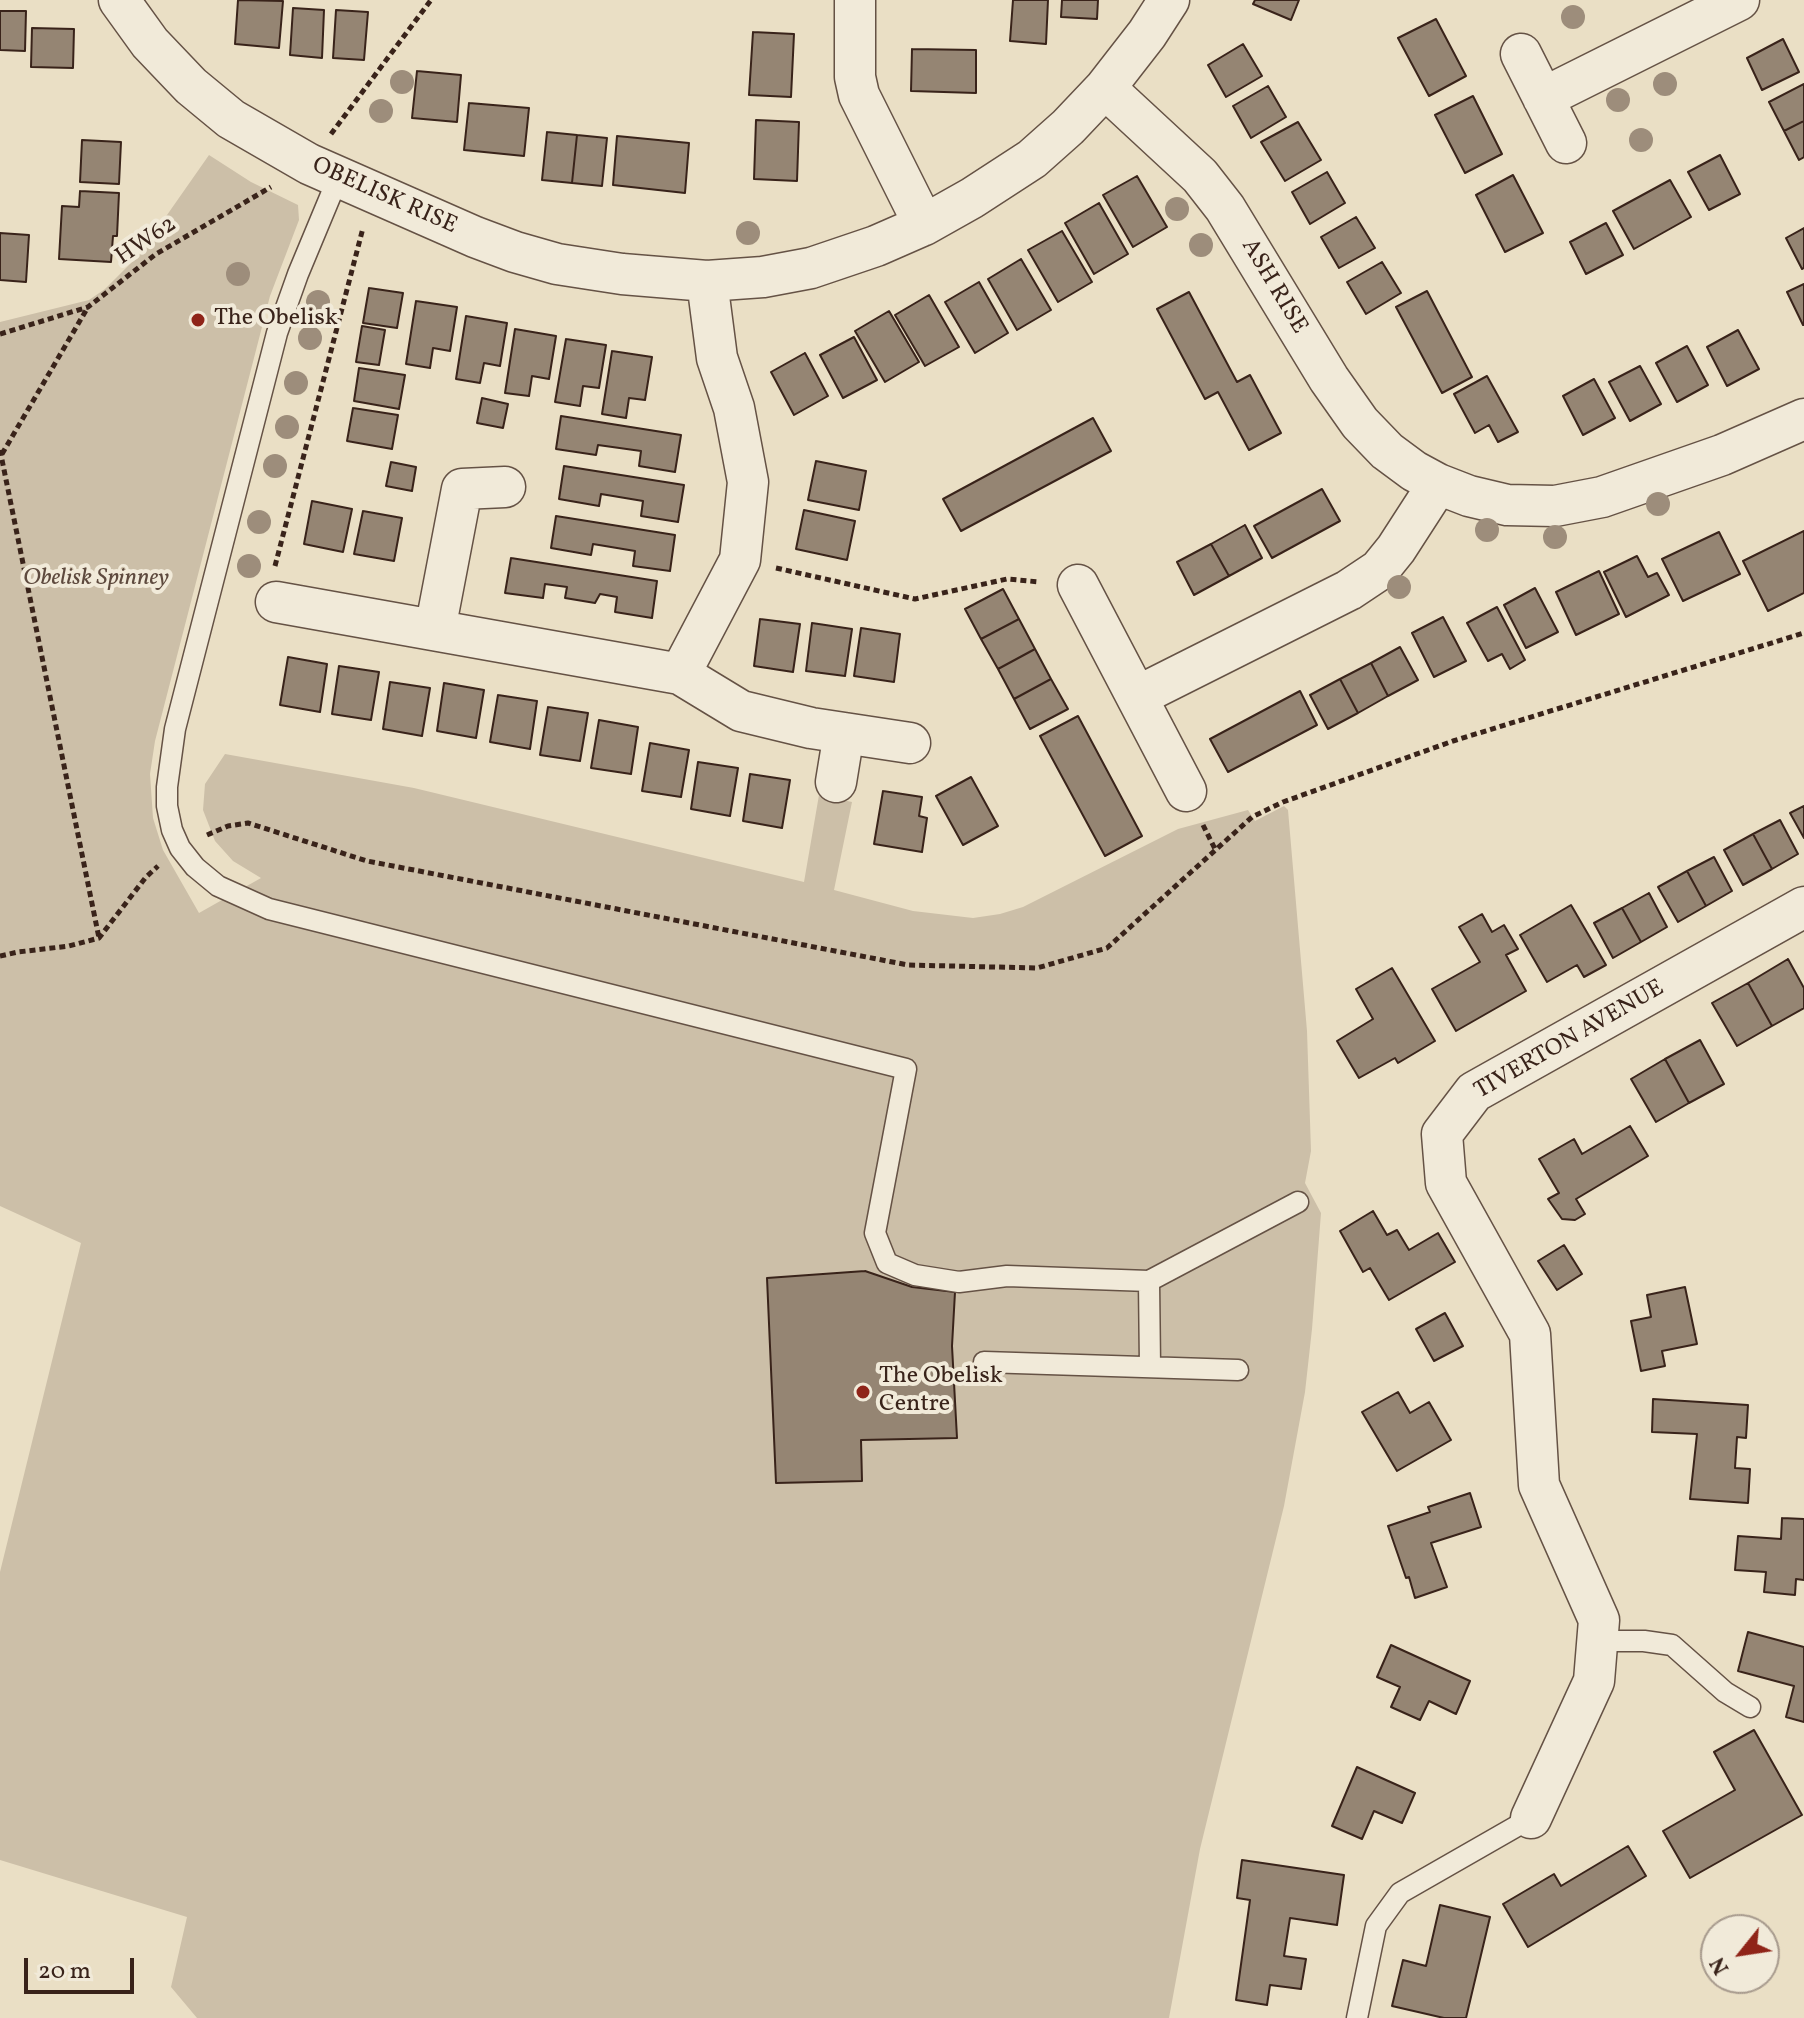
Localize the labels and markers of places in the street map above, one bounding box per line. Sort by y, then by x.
place label: The Obelisk [214,306,338,334]
marker: The Obelisk [189,311,207,329]
place label: The Obelisk Centre [879,1364,1003,1420]
marker: The Obelisk Centre [854,1383,872,1401]

